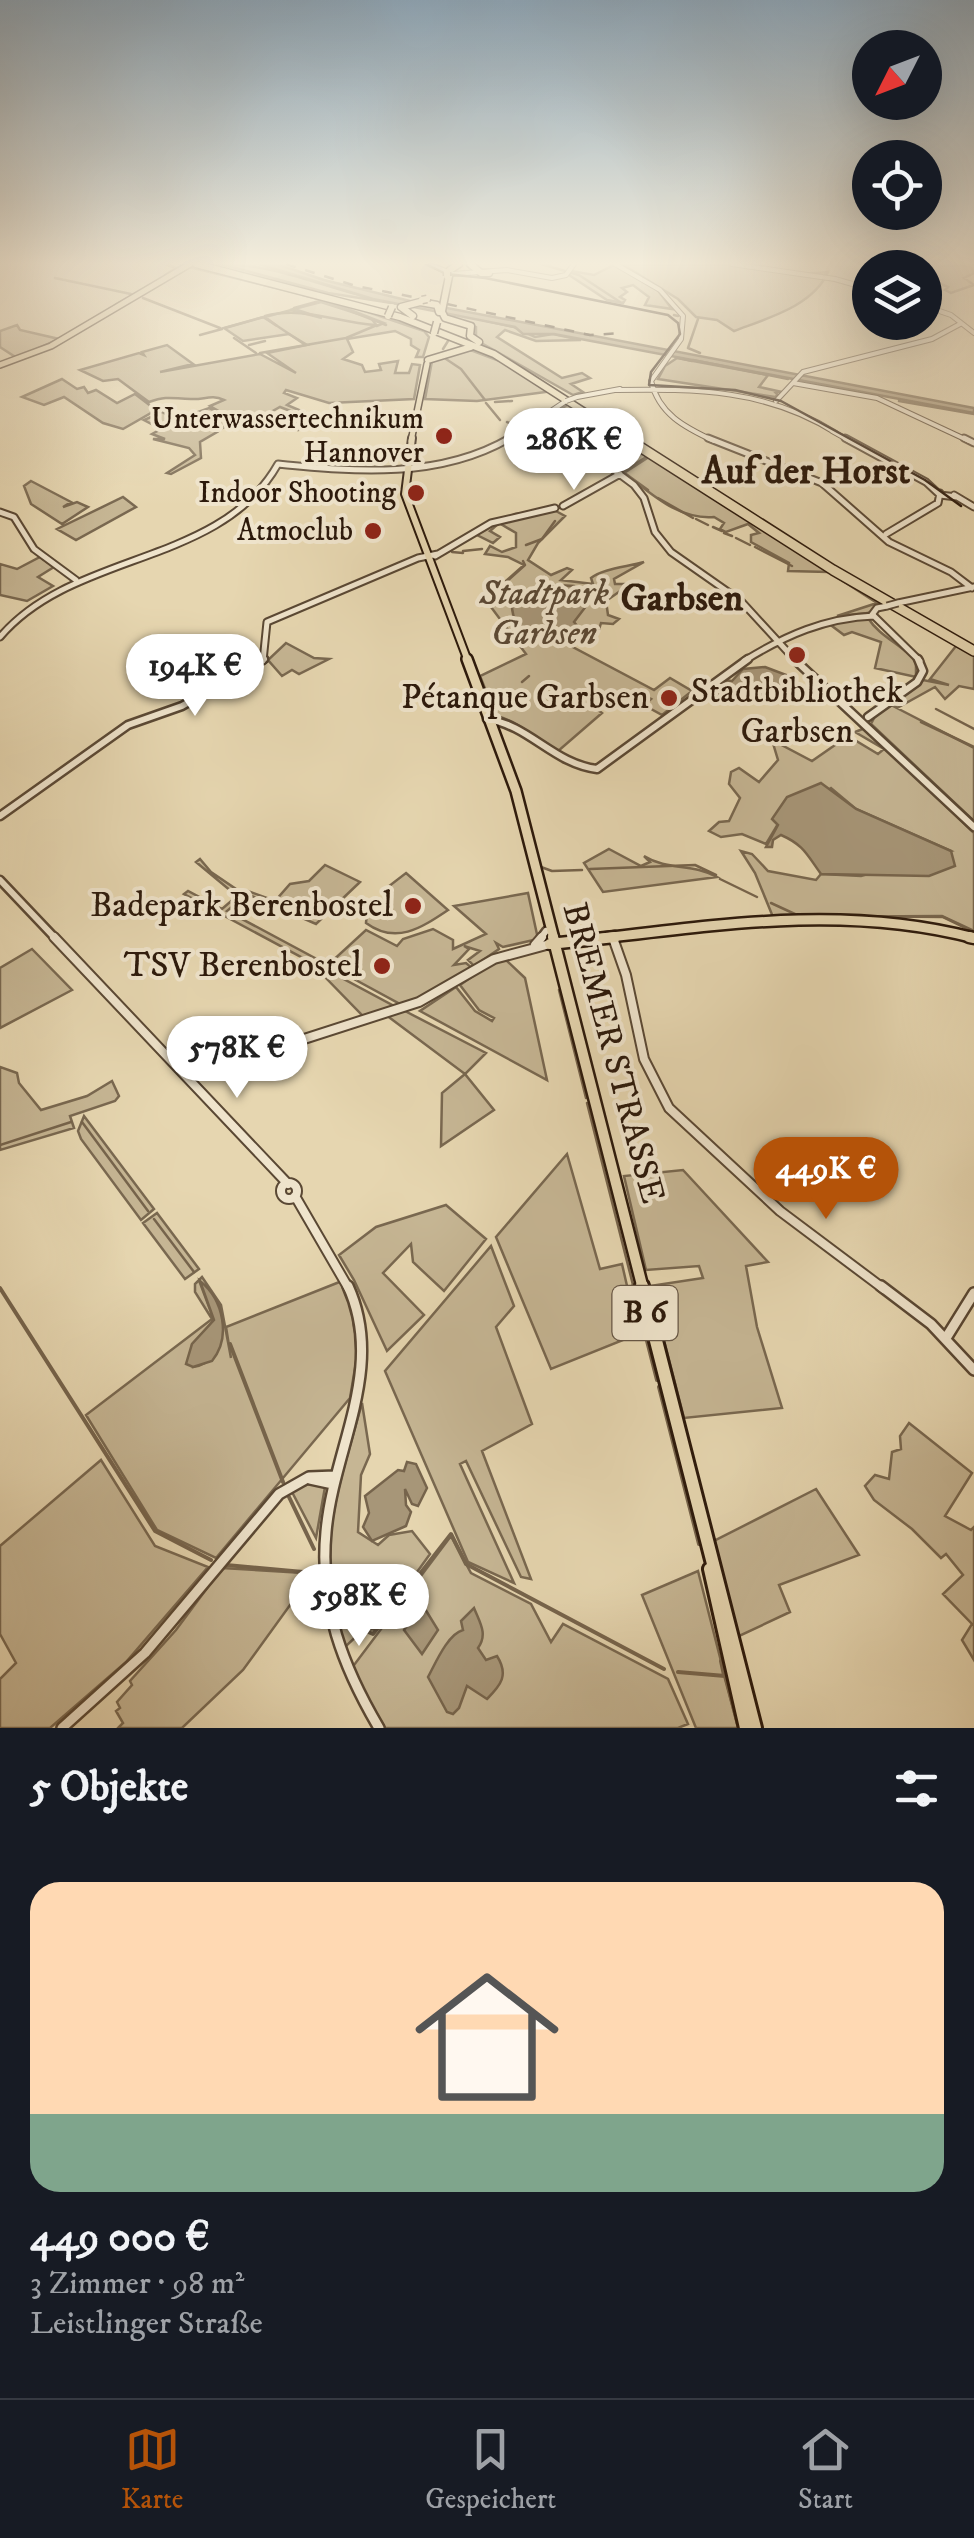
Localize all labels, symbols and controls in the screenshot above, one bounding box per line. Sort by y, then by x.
north arrow [852,30,942,120]
map controls [852,30,942,340]
button: locate [852,140,942,230]
button: layers [852,250,942,340]
place label: Unterwassertechnikum Hannover [151,401,424,472]
pin: 286K € [493,408,655,493]
text: 286K € [526,420,622,460]
marker: Unterwassertechnikum Hannover [433,425,455,447]
district label: Auf der Horst [701,448,910,496]
place label: Indoor Shooting [198,475,396,512]
marker: Indoor Shooting [405,482,427,504]
place label: Atmoclub [237,513,353,550]
marker: Atmoclub [362,520,384,542]
park label: Stadtpark Garbsen [478,572,609,656]
district label: Garbsen [621,575,744,623]
pin: 194K € [114,634,276,719]
marker: Stadtbibliothek Garbsen [786,644,808,666]
text: 194K € [148,646,242,686]
place label: Stadtbibliothek Garbsen [691,670,903,754]
place label: Pétanque Garbsen [401,676,649,720]
marker: Pétanque Garbsen [658,687,680,709]
place label: Badepark Berenbostel [90,884,393,928]
marker: Badepark Berenbostel [402,895,424,917]
street label: BREMER STRASSE [552,898,674,1208]
place label: TSV Berenbostel [124,944,362,988]
marker: TSV Berenbostel [371,955,393,977]
pin: 578K € [156,1016,318,1101]
text: 578K € [189,1028,285,1068]
pin: 449K € [745,1137,907,1222]
text: 449K € [776,1149,876,1189]
road number: B 6 [612,1286,678,1340]
pin: 598K € [278,1564,440,1649]
text: 598K € [311,1576,407,1616]
icon: filters [889,1761,944,1816]
text: 5 Objekte [30,1762,188,1814]
icon: home [397,1947,577,2127]
text: 449 000 € [30,2212,210,2264]
text: 3 Zimmer · 98 m² [30,2264,244,2304]
text: Leistlinger Straße [30,2304,263,2344]
tab: Karte [121,2422,183,2517]
tab: Gespeichert [425,2422,556,2517]
tab: Start [798,2422,853,2517]

